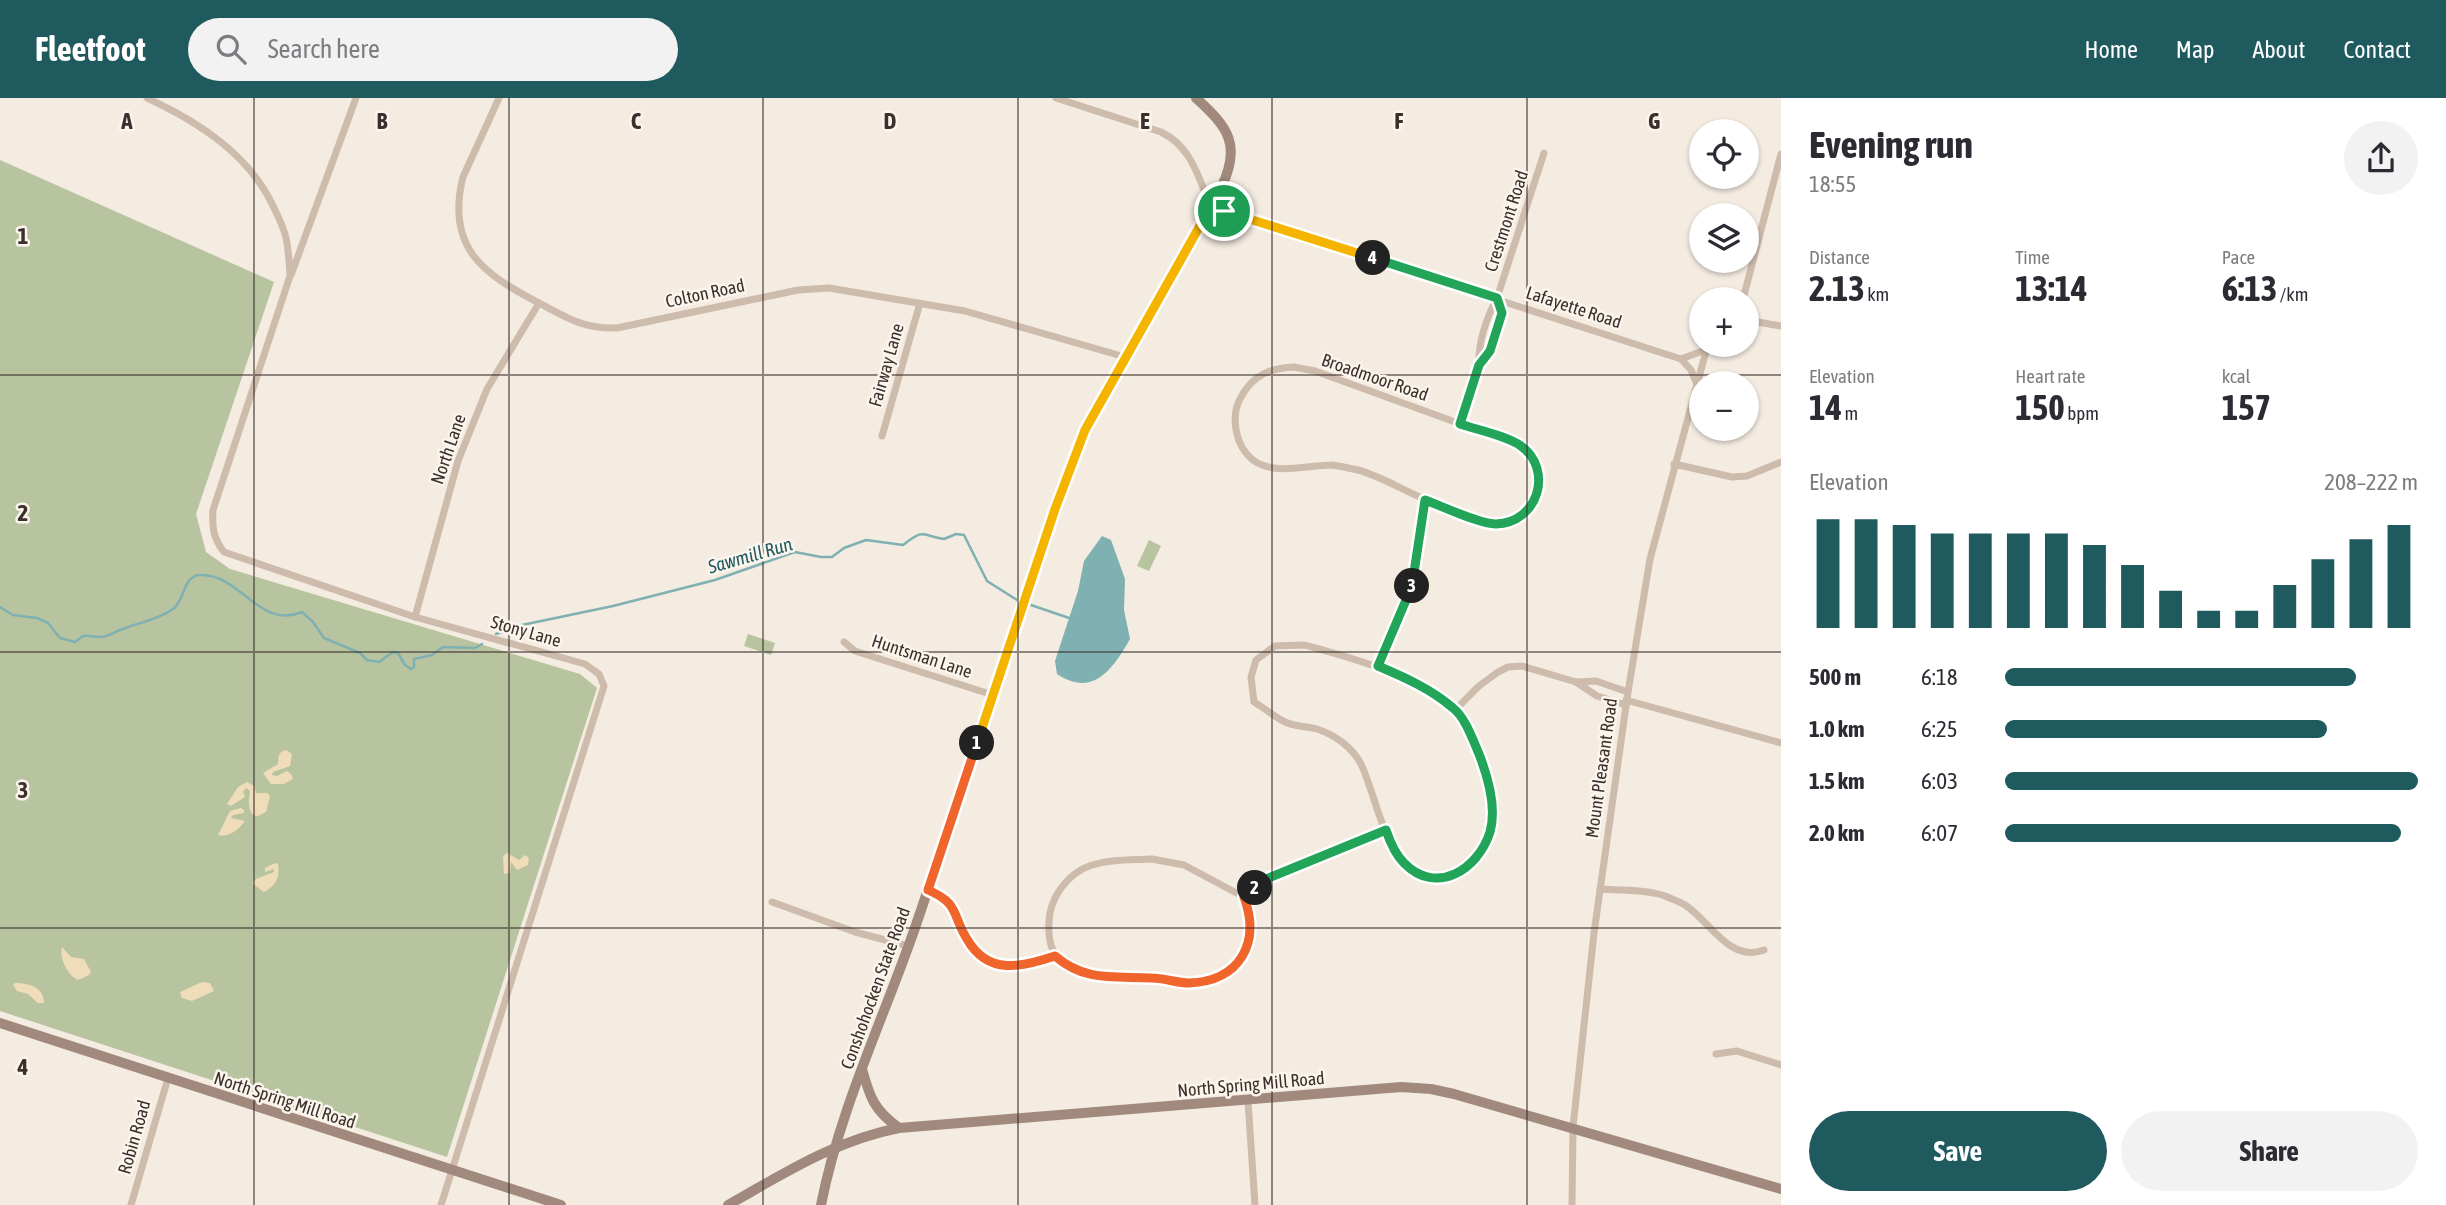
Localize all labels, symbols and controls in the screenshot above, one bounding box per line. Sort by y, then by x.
search box [188,18,678,81]
text: Fleetfoot [35,30,146,68]
icon: search [212,30,250,68]
text: Search here [268,34,380,64]
text: Home [2084,36,2138,63]
text: Map [2176,36,2214,63]
text: About [2252,36,2305,63]
text: Contact [2343,36,2411,63]
text: A [120,108,133,134]
text: B [377,108,388,134]
text: C [631,108,642,134]
text: D [884,108,897,134]
text: E [1140,108,1150,134]
text: F [1394,108,1404,134]
text: G [1648,108,1660,134]
map controls [1689,119,1759,441]
button: locate [1689,119,1759,189]
button: share [2344,121,2418,195]
text: Evening run [1809,123,1973,166]
street label: Crestmont Road [1480,168,1532,274]
text: 18:55 [1809,171,1856,197]
pin [1194,181,1254,241]
icon: arrive [1205,192,1243,230]
button: layers [1689,203,1759,273]
text: 1 [18,223,29,249]
pin: 4 [1356,240,1390,276]
text: 4 [1368,246,1377,268]
text: Distance [1809,246,1870,268]
text: Time [2015,246,2050,268]
text: Pace [2222,246,2255,268]
text: 2.13 [1809,268,1865,308]
text: 13:14 [2015,268,2087,308]
text: 6:13 [2222,268,2277,308]
street label: Colton Road [664,274,746,312]
street label: Lafayette Road [1524,282,1624,332]
text: km [1865,283,1889,305]
text: /km [2277,283,2308,305]
button: + [1689,287,1759,357]
street label: Fairway Lane [864,321,908,409]
street label: Broadmoor Road [1319,349,1431,405]
text: Elevation [1809,365,1875,387]
text: Heart rate [2015,365,2085,387]
text: kcal [2222,365,2251,387]
button: − [1689,371,1759,441]
text: 14 [1809,387,1842,427]
text: 150 [2015,387,2065,427]
text: 157 [2222,387,2271,427]
text: m [1842,402,1858,424]
text: bpm [2065,402,2099,424]
street label: North Lane [426,411,470,487]
text: Elevation [1809,469,1889,495]
text: 208–222 m [2324,469,2418,495]
text: 2 [18,500,28,526]
water label: Sawmill Run [704,532,795,578]
pin: 3 [1394,568,1430,603]
text: 3 [1407,574,1416,596]
street label: Stony Lane [489,611,563,651]
street label: Huntsman Lane [869,630,975,682]
text: 500 m [1809,664,1861,690]
text: 6:18 [1921,664,1958,690]
street label: Mount Pleasant Road [1581,697,1621,839]
text: 1.0 km [1809,716,1865,742]
text: 6:25 [1921,716,1958,742]
pin: 1 [960,726,995,760]
text: 1 [972,731,981,753]
text: 1.5 km [1809,768,1865,794]
text: 6:03 [1921,768,1958,794]
text: 3 [18,777,28,803]
text: 2.0 km [1809,820,1865,846]
text: 6:07 [1921,820,1958,846]
pin: 2 [1238,870,1272,906]
text: 2 [1250,876,1259,898]
street label: Conshohocken State Road [836,904,914,1072]
text: 4 [17,1054,29,1080]
street label: North Spring Mill Road [212,1067,358,1133]
street label: North Spring Mill Road [1177,1067,1325,1101]
street label: Robin Road [113,1098,155,1176]
button: Save [1809,1111,2107,1191]
button: Share [2121,1111,2418,1191]

